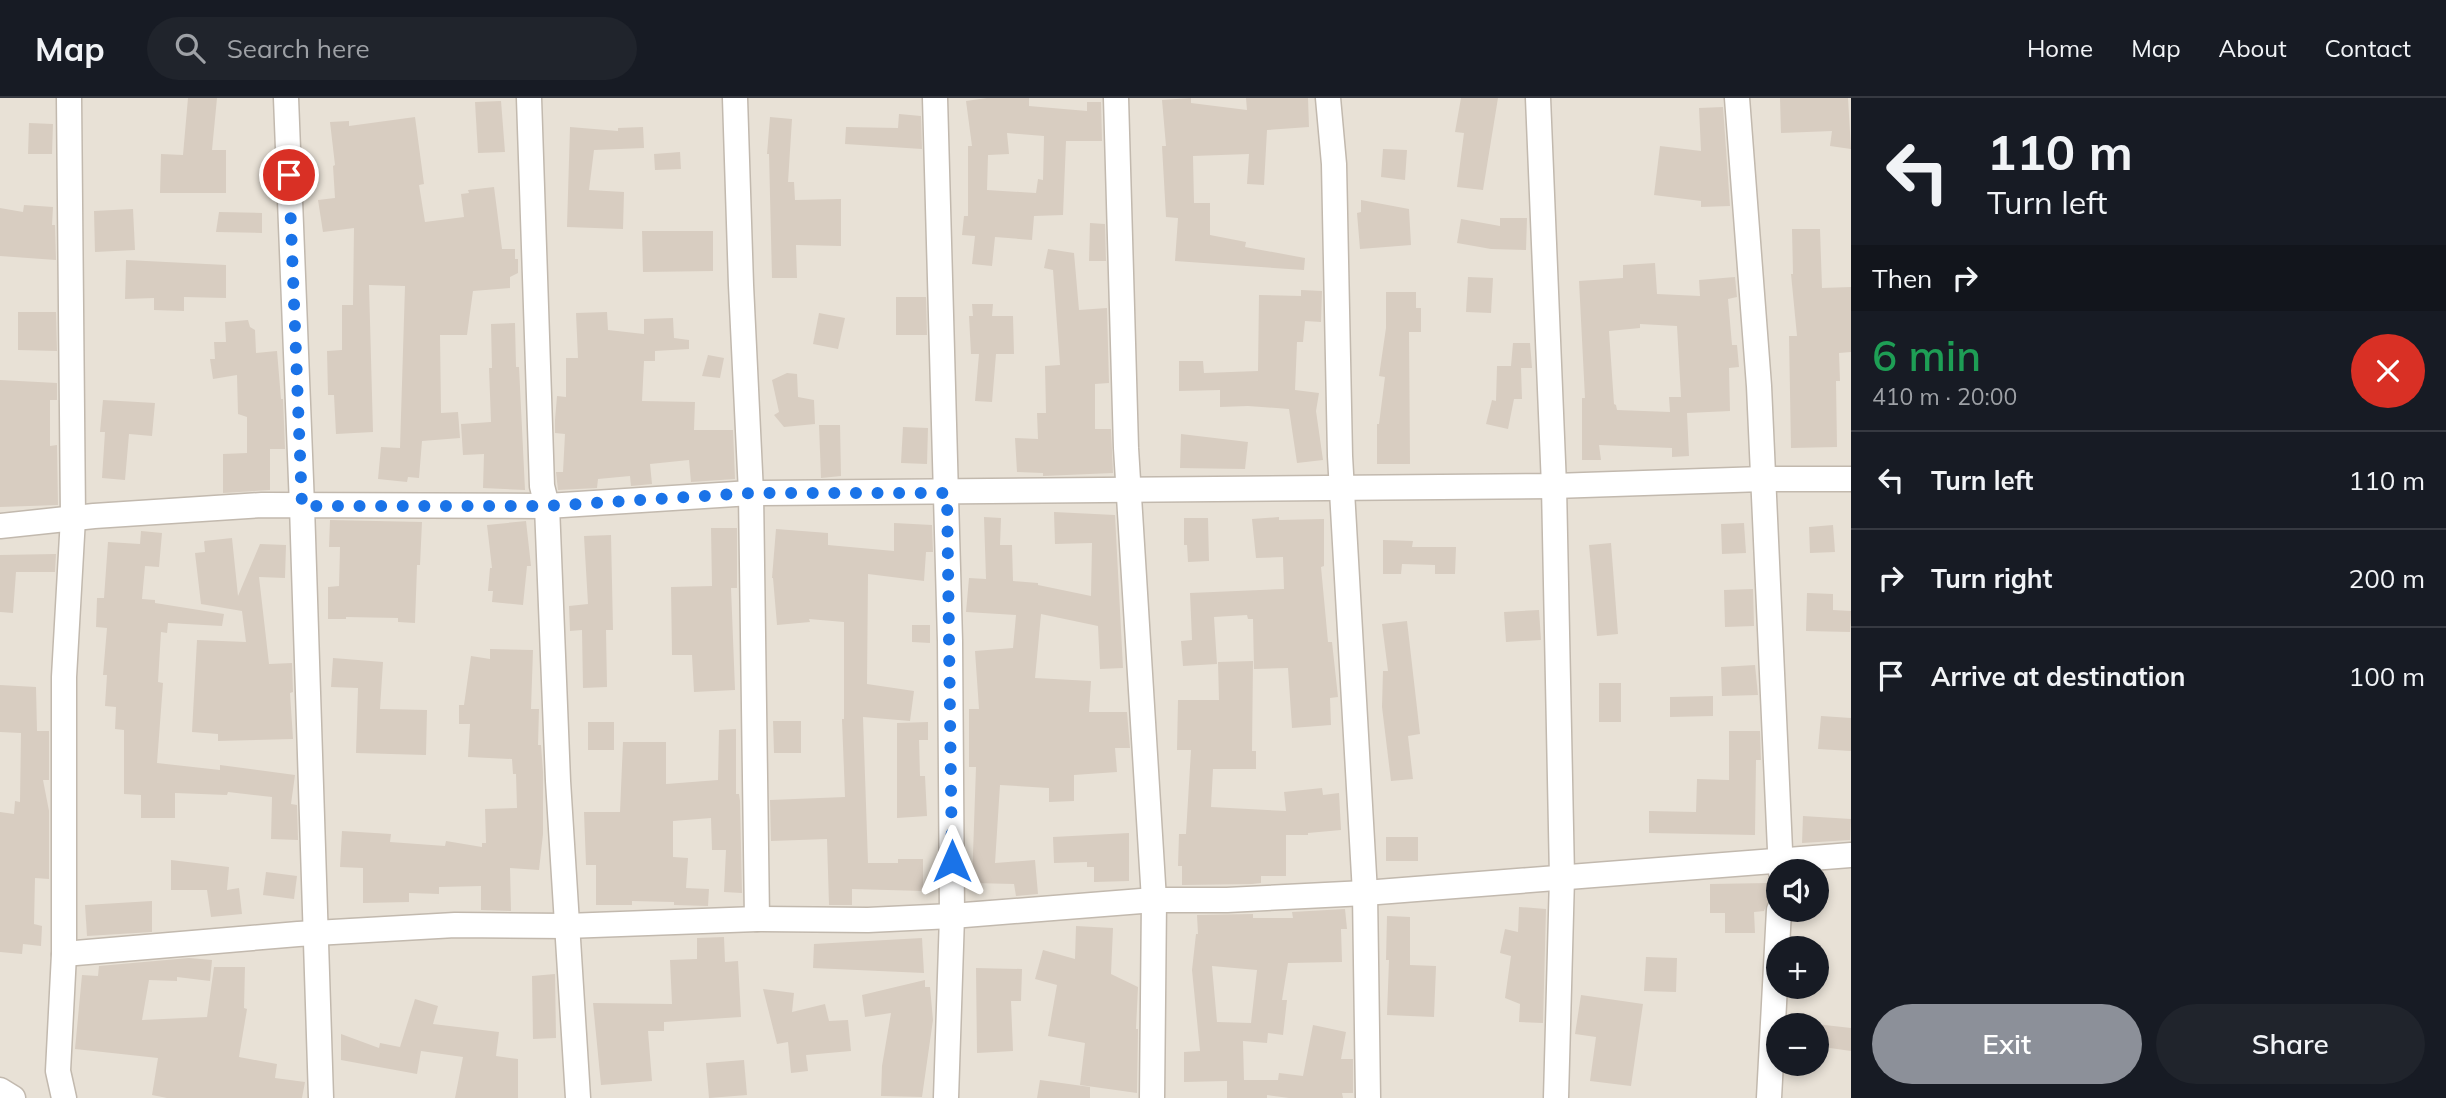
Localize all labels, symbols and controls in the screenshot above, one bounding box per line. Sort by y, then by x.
search box [147,17,637,80]
text: Map [35,28,105,69]
icon: search [171,29,209,67]
text: Search here [227,32,370,65]
text: Home [2027,33,2093,63]
text: Map [2131,33,2181,63]
text: About [2219,33,2287,63]
text: Contact [2325,33,2411,63]
text: 110 m [1987,121,2133,182]
icon: left [1872,126,1963,217]
pin [259,145,319,205]
icon: arrive [270,156,308,194]
text: Turn left [1987,182,2107,222]
icon: right [1946,259,1984,297]
text: Then [1872,262,1932,295]
text: 6 min [1872,329,1981,382]
button: close [2351,334,2425,408]
text: 410 m · 20:00 [1872,382,2017,411]
icon: left [1872,461,1910,499]
text: Turn left [1931,464,2033,497]
text: 110 m [2349,464,2425,497]
icon: right [1872,559,1910,597]
text: Turn right [1931,562,2052,595]
text: 200 m [2349,562,2425,595]
icon: arrive [1872,657,1910,695]
text: Arrive at destination [1931,660,2186,693]
text: 100 m [2349,660,2425,693]
position arrow [915,824,989,898]
map controls [1766,859,1829,1076]
button: sound [1766,859,1829,922]
button: + [1766,936,1829,999]
button: Exit [1872,1004,2142,1084]
button: Share [2156,1004,2425,1084]
button: − [1766,1013,1829,1076]

